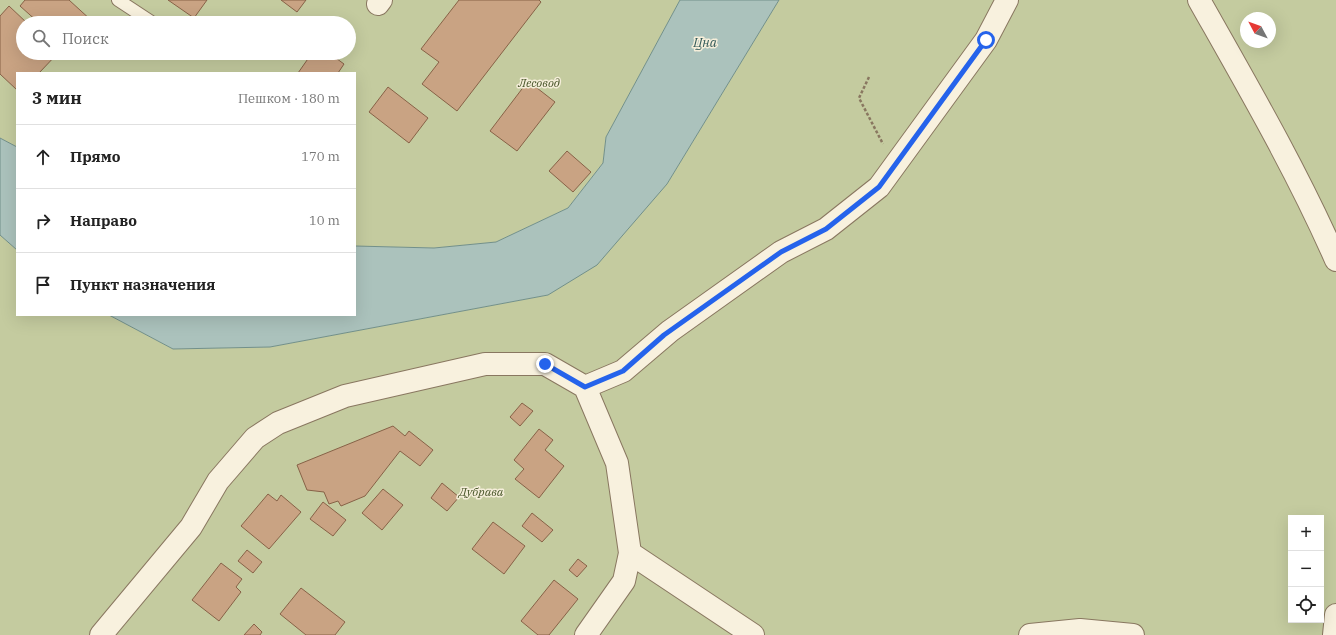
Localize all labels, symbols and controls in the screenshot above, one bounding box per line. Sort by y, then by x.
north arrow [1240,12,1276,48]
search box [16,16,356,60]
icon: search [30,27,52,49]
text: Поиск [62,29,109,48]
route start [977,31,995,49]
water label: Цна [692,34,717,51]
park label: Лесовод [517,75,560,90]
text: 3 мин [32,87,82,109]
text: Пешком · 180 m [238,90,340,107]
icon: ahead [32,146,54,168]
text: Прямо [70,147,121,166]
text: 170 m [301,148,340,165]
icon: right [32,210,54,232]
text: Направо [70,211,137,230]
text: 10 m [309,212,340,229]
icon: arrive [32,274,54,296]
text: Пункт назначения [70,275,216,294]
route end [536,355,554,373]
park label: Дубрава [457,484,504,499]
map controls [1288,515,1324,623]
button: + [1288,515,1324,551]
button: − [1288,551,1324,587]
button: locate [1288,587,1324,623]

